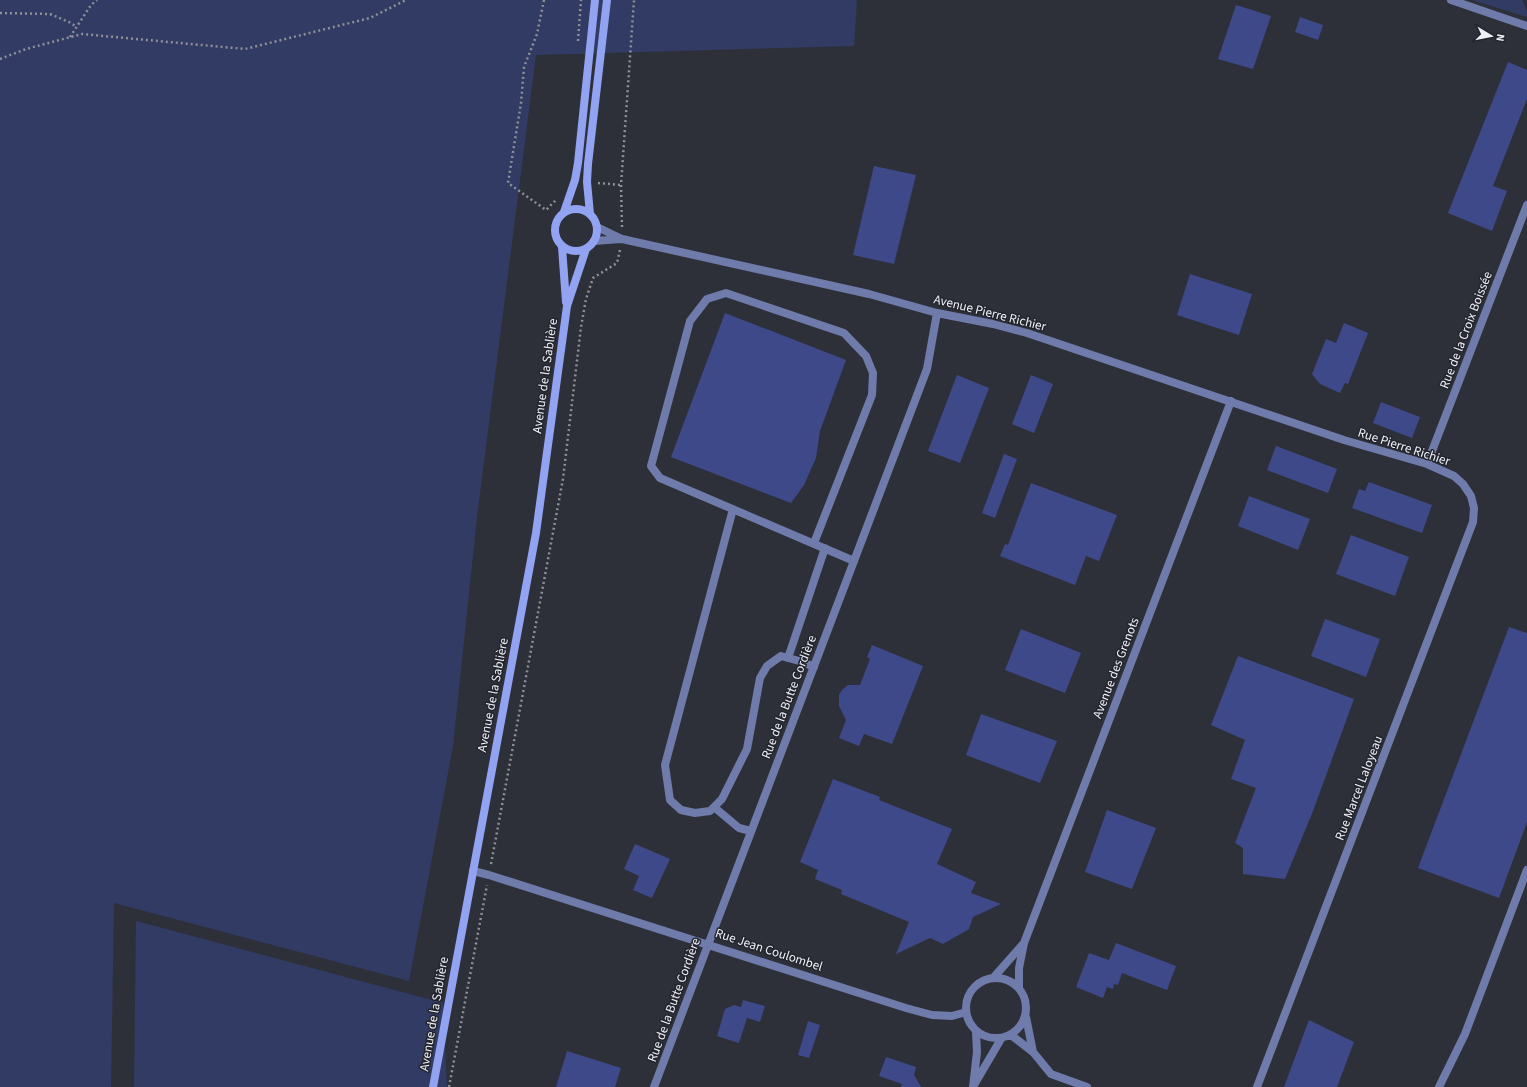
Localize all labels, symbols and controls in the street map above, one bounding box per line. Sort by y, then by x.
north arrow [1471,16,1511,56]
text: N [1492,33,1508,43]
street label: Rue de la Croix Boissée [1435,269,1497,391]
street label: Avenue Pierre Richier [932,290,1049,336]
street label: Avenue de la Sablière [528,317,562,435]
street label: Rue Pierre Richier [1355,424,1453,471]
street label: Avenue des Grenots [1088,614,1144,721]
street label: Rue de la Butte Cordière [757,633,821,761]
street label: Avenue de la Sablière [473,636,513,754]
street label: Rue Marcel Laloyeau [1331,733,1387,843]
street label: Rue Jean Coulombel [713,924,825,976]
street label: Rue de la Butte Cordière [643,935,705,1065]
street label: Avenue de la Sablière [415,955,453,1073]

